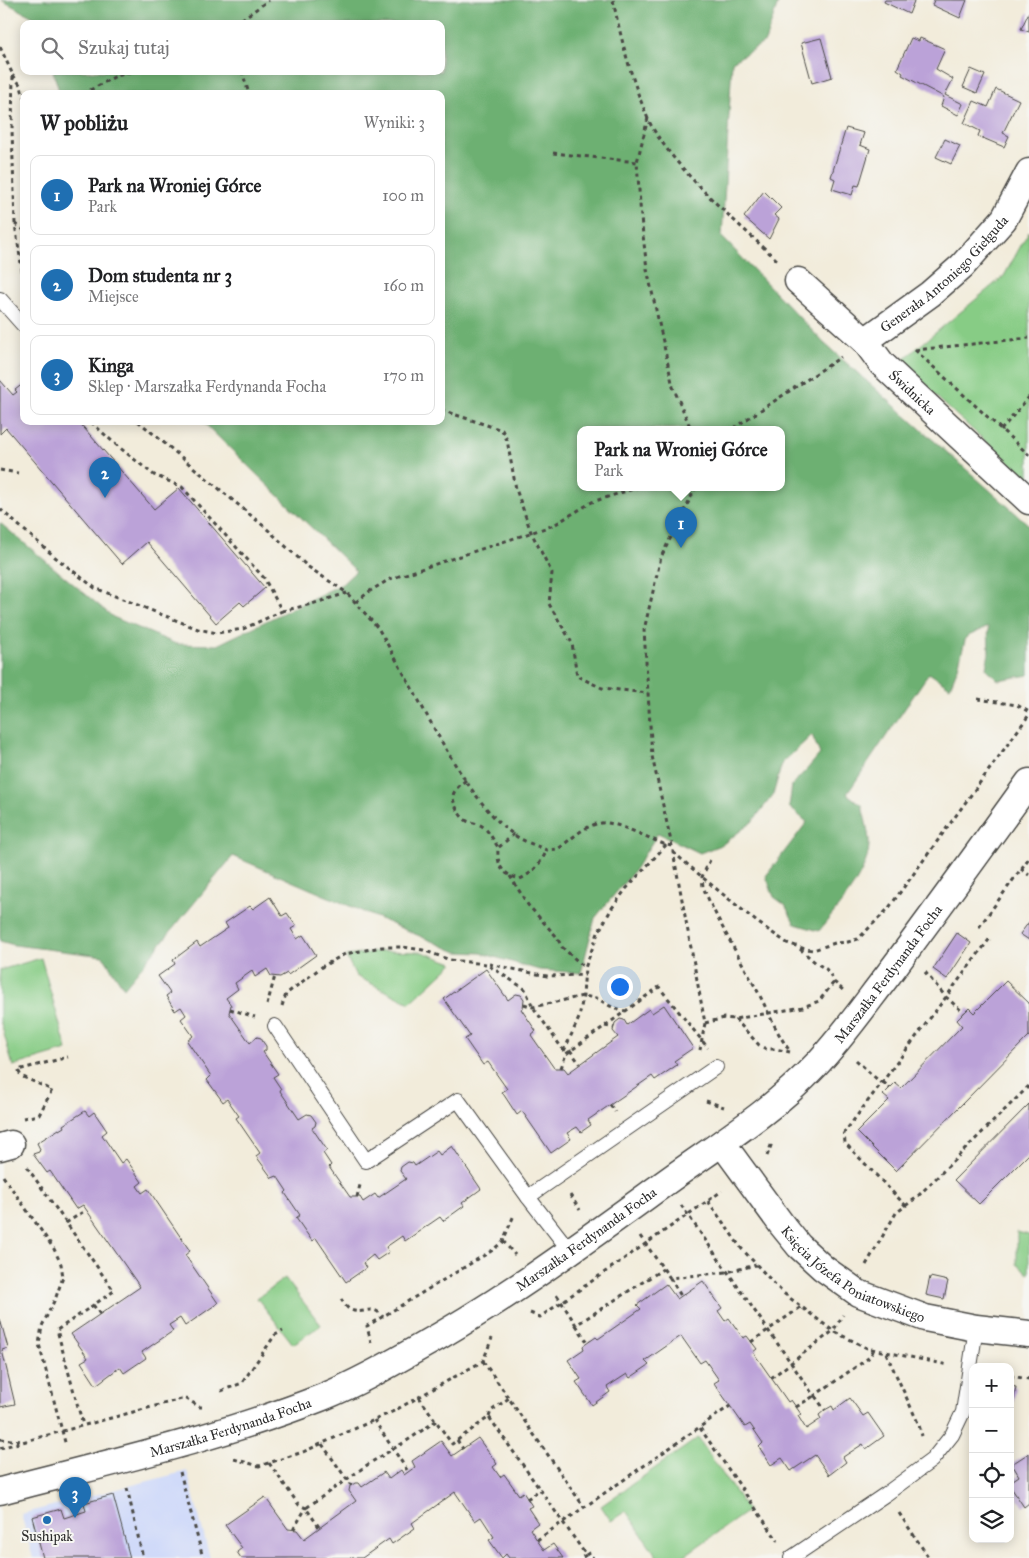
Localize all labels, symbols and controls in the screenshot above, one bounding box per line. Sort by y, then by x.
search box [20,20,445,75]
icon: search [38,34,66,62]
text: Szukaj tutaj [78,36,170,59]
text: W pobliżu [40,110,128,136]
text: Wyniki: 3 [364,113,425,132]
text: Park na Wroniej Górce [88,174,261,197]
text: 1 [54,186,60,205]
text: 100 m [382,186,424,205]
text: Park [88,197,117,216]
street label: Generała Antoniego Giełguda [877,212,1012,336]
text: Dom studenta nr 3 [88,264,232,287]
text: 2 [53,276,61,295]
text: 160 m [383,276,424,295]
text: Miejsce [88,287,139,306]
text: Kinga [88,354,134,377]
street label: Świdnicka [885,365,939,419]
text: 3 [54,366,60,385]
text: 170 m [383,366,424,385]
text: Sklep · Marszałka Ferdynanda Focha [88,377,326,396]
popup [577,426,785,491]
text: Park na Wroniej Górce [594,438,768,461]
pin: 2 [89,457,121,498]
text: Park [594,461,623,480]
pin: 1 [665,507,697,548]
street label: Marszałka Ferdynanda Focha [831,902,946,1047]
your location [607,974,633,1000]
street label: Marszałka Ferdynanda Focha [513,1184,660,1295]
street label: Księcia Józefa Poniatowskiego [777,1222,927,1326]
map controls [969,1363,1014,1543]
button: + [969,1363,1014,1408]
street label: Marszałka Ferdynanda Focha [148,1394,314,1461]
button: − [969,1408,1014,1453]
button: locate [969,1453,1014,1498]
pin: 3 [59,1477,91,1518]
button: layers [969,1498,1014,1543]
marker: Sushipak [41,1514,53,1526]
place label: Sushipak [21,1528,73,1545]

